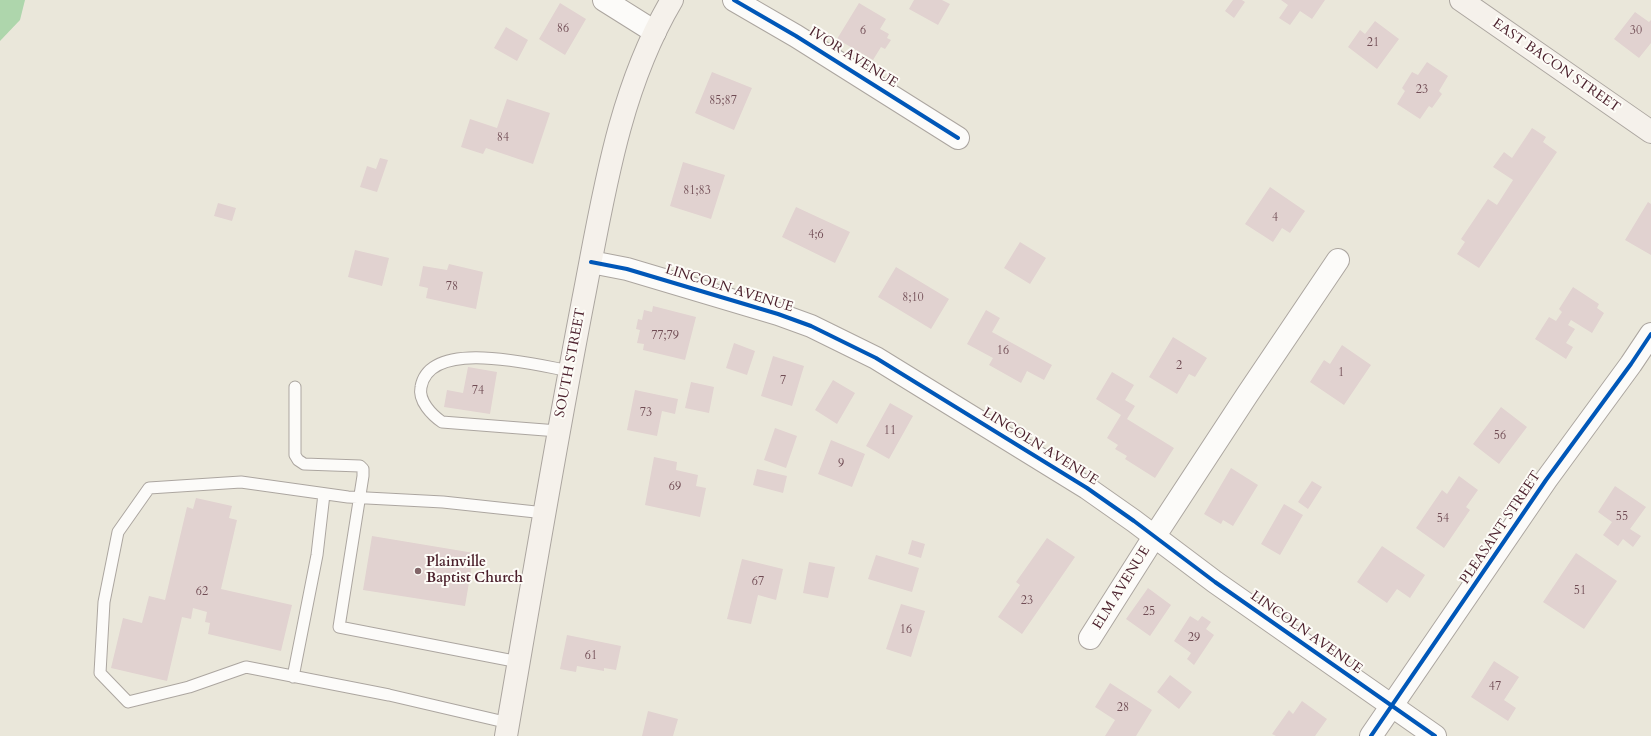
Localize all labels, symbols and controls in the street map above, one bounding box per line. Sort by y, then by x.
street label: EAST BACON STREET [1489,15,1623,117]
house number: 86 [557,22,569,36]
street label: IVOR AVENUE [805,24,901,92]
house number: 6 [860,24,866,38]
house number: 30 [1630,24,1642,38]
house number: 21 [1367,36,1379,50]
house number: 23 [1416,83,1428,97]
house number: 85;87 [709,94,737,108]
house number: 84 [497,131,509,145]
house number: 81;83 [683,184,711,198]
house number: 4 [1272,211,1278,225]
house number: 4;6 [808,228,824,242]
street label: LINCOLN AVENUE [663,262,795,316]
house number: 78 [446,280,458,294]
house number: 8;10 [902,291,924,305]
street label: SOUTH STREET [552,307,590,419]
house number: 77;79 [651,329,679,343]
house number: 16 [997,344,1009,358]
house number: 2 [1176,359,1182,373]
house number: 1 [1338,366,1344,380]
house number: 7 [780,374,786,388]
house number: 74 [472,384,484,398]
street label: LINCOLN AVENUE [979,405,1101,489]
house number: 73 [640,406,652,420]
house number: 11 [884,424,896,438]
house number: 56 [1494,429,1506,443]
house number: 9 [838,457,844,471]
street label: PLEASANT STREET [1457,468,1545,588]
house number: 69 [669,480,681,494]
house number: 55 [1616,510,1628,524]
house number: 54 [1437,512,1449,526]
street label: ELM AVENUE [1090,543,1154,633]
place label: Plainville Baptist Church [426,555,523,588]
marker: Plainville Baptist Church [413,566,423,576]
house number: 67 [752,575,764,589]
house number: 51 [1574,584,1586,598]
house number: 62 [196,585,208,599]
street label: LINCOLN AVENUE [1247,588,1365,678]
house number: 23 [1021,594,1033,608]
house number: 25 [1143,605,1155,619]
house number: 16 [900,623,912,637]
house number: 29 [1188,631,1200,645]
house number: 61 [585,649,597,663]
house number: 47 [1489,680,1501,694]
house number: 28 [1117,701,1129,715]

